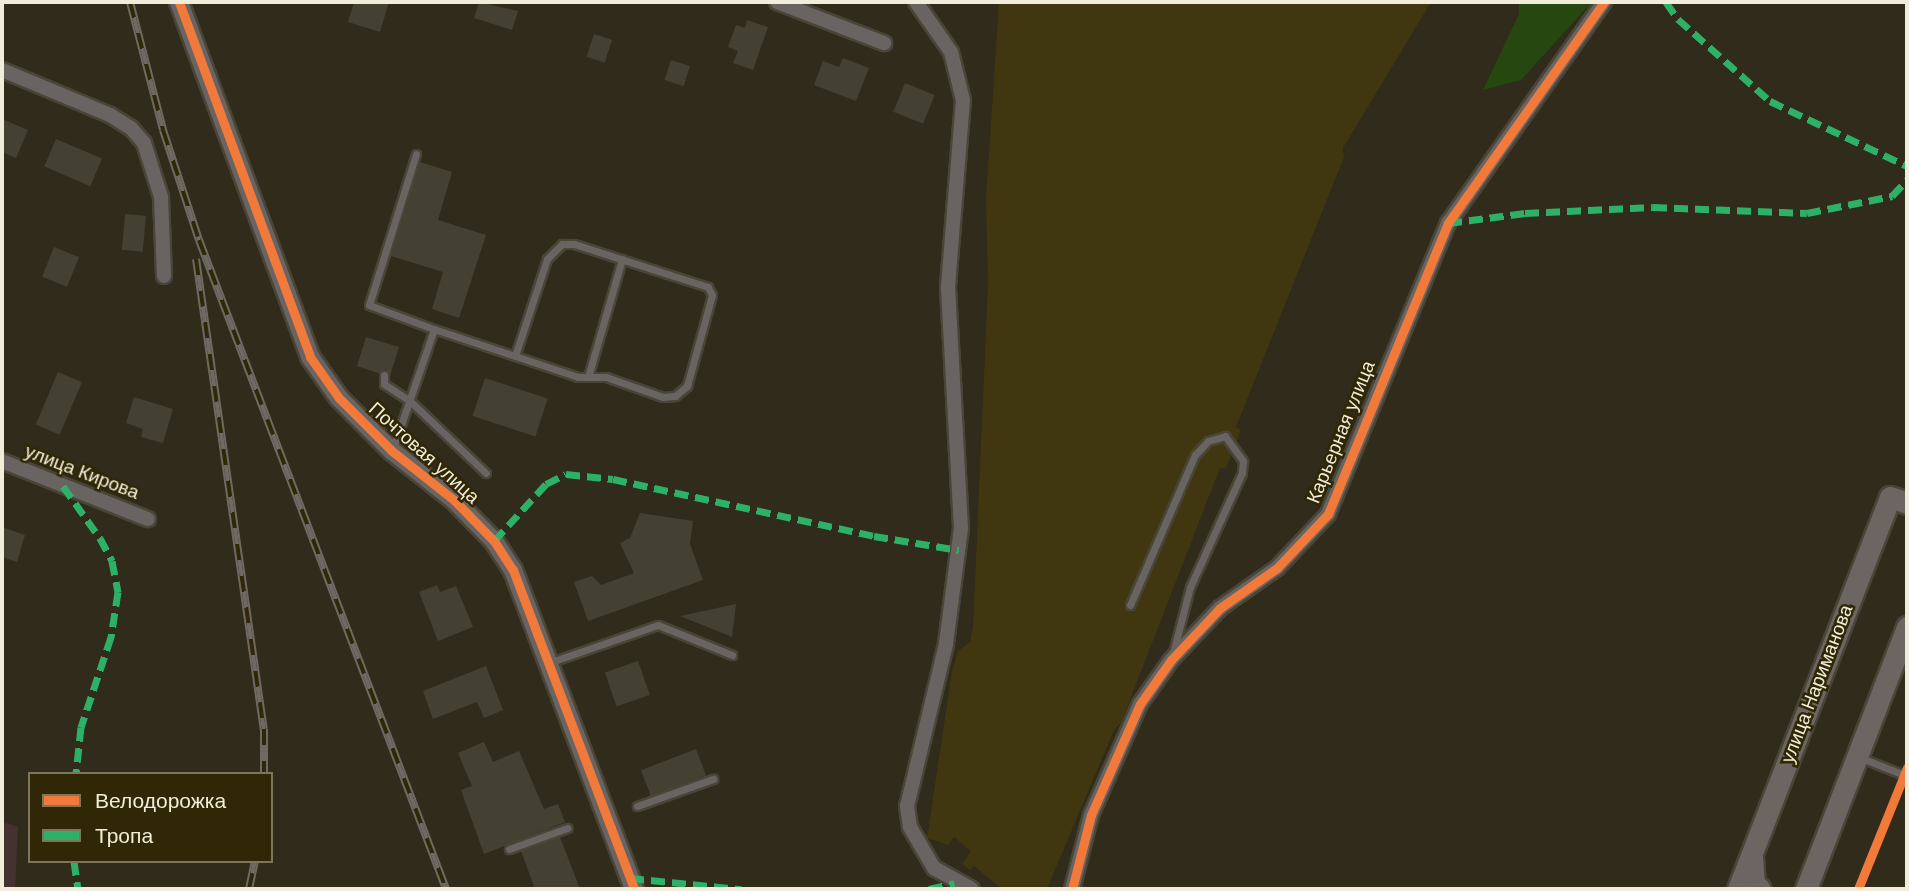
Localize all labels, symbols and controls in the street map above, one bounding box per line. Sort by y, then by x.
street label: Карьерная улица [1302,357,1380,507]
street label: Почтовая улица [364,397,484,509]
street label: улица Кирова [22,440,142,504]
street label: улица Нариманова [1776,602,1858,766]
legend [28,772,273,863]
text: Велодорожка [95,787,226,815]
text: Тропа [95,822,153,850]

